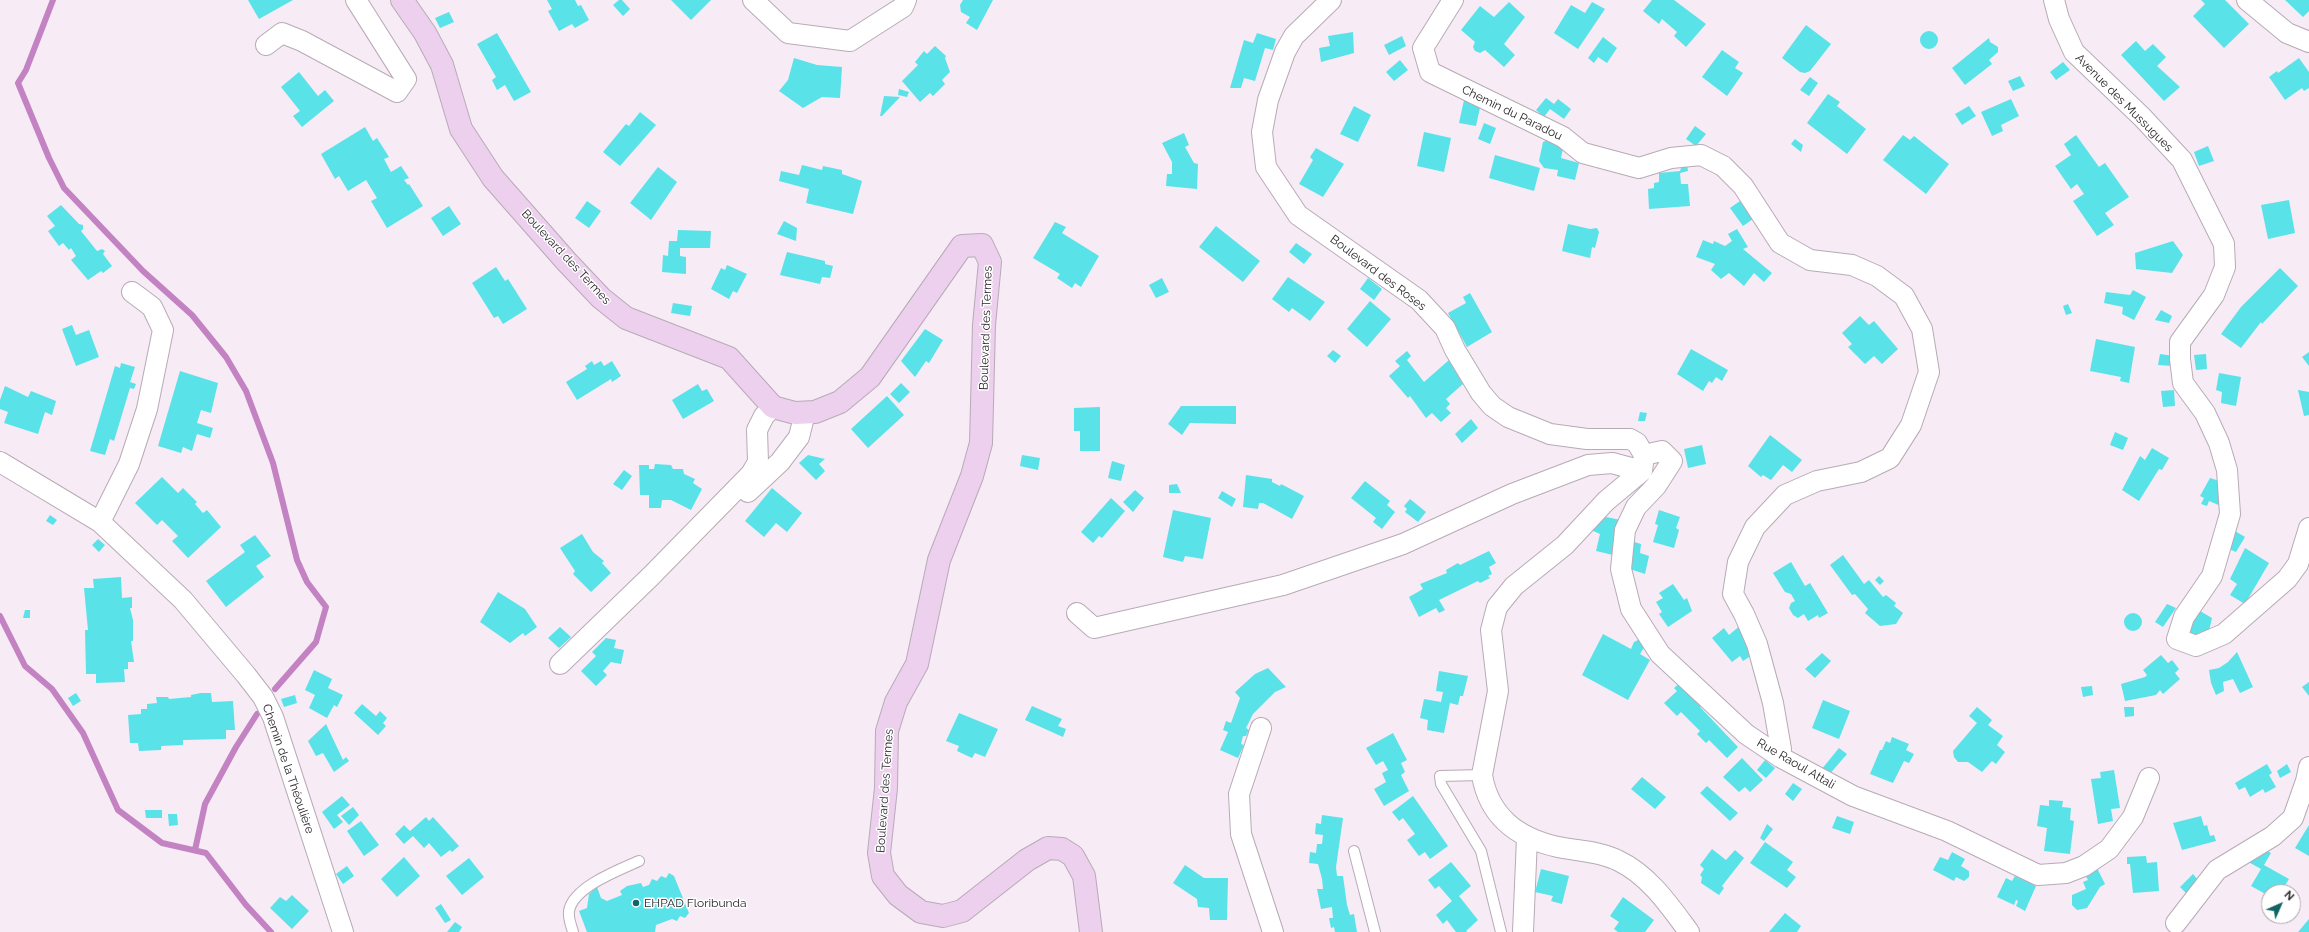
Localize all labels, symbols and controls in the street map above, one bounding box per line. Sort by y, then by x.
street label: Avenue des Mussugues [2072,51,2176,155]
street label: Chemin du Paradou [1459,82,1565,144]
street label: Boulevard des Termes [518,207,614,307]
street label: Boulevard des Roses [1327,232,1429,314]
street label: Boulevard des Termes [977,266,995,390]
street label: Chemin de la Théoulière [259,702,317,836]
street label: Boulevard des Termes [873,729,897,853]
street label: Rue Raoul Attali [1754,736,1838,792]
north arrow [2261,884,2301,924]
text: N [2282,888,2297,903]
place label: EHPAD Floribunda [644,896,747,910]
marker: EHPAD Floribunda [631,898,641,908]

